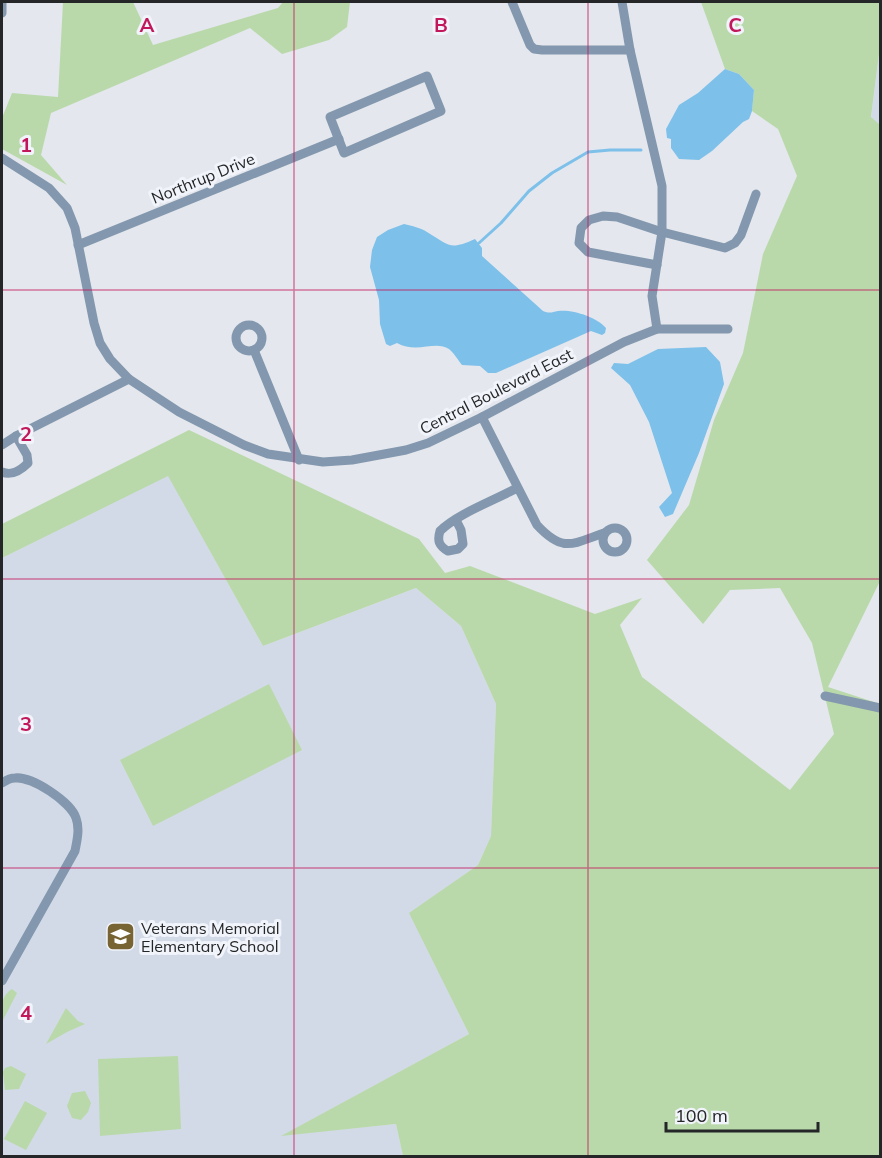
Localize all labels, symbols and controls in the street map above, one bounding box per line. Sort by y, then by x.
text: A [140,12,155,37]
text: B [434,12,448,37]
text: C [728,12,742,37]
text: 1 [20,132,32,157]
street label: Northrup Drive [148,148,258,208]
street label: Central Boulevard East [416,344,576,438]
text: 2 [20,421,32,446]
text: 3 [20,711,32,736]
place label: Veterans Memorial Elementary School [141,918,280,956]
school or university icon: Veterans Memorial Elementary School [104,921,136,953]
text: 4 [20,1000,32,1025]
scale bar [666,1095,818,1133]
text: 100 m [675,1104,728,1127]

